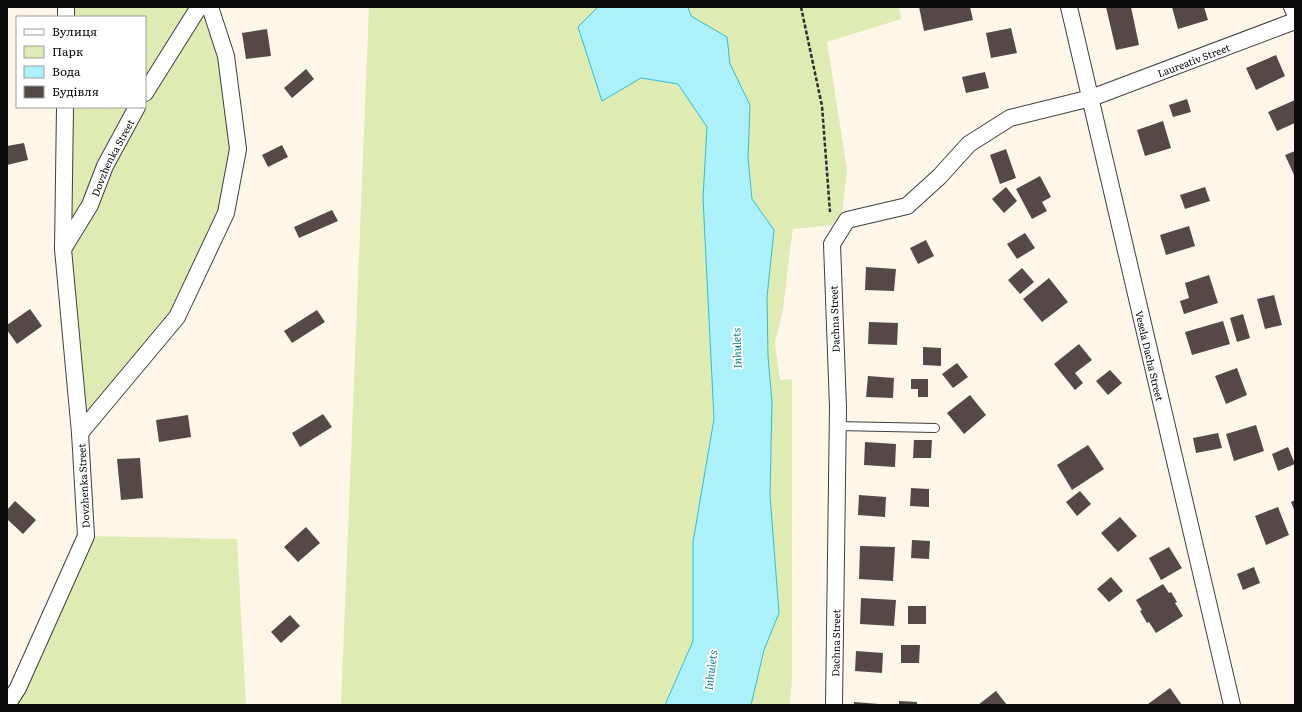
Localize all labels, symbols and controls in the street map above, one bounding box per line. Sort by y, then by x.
legend [16,16,146,108]
text: Вулиця [52,22,97,40]
street label: Laureativ Street [1155,39,1232,80]
text: Парк [52,42,83,60]
text: Вода [52,62,81,80]
text: Будівля [52,82,99,100]
street label: Dovzhenka Street [87,116,137,198]
street label: Dachna Street [825,285,843,353]
street label: Vesela Dacha Street [1133,309,1168,402]
water label: Inhulets [727,327,745,369]
street label: Dovzhenka Street [73,443,93,529]
street label: Dachna Street [827,609,843,677]
water label: Inhulets [700,649,720,691]

